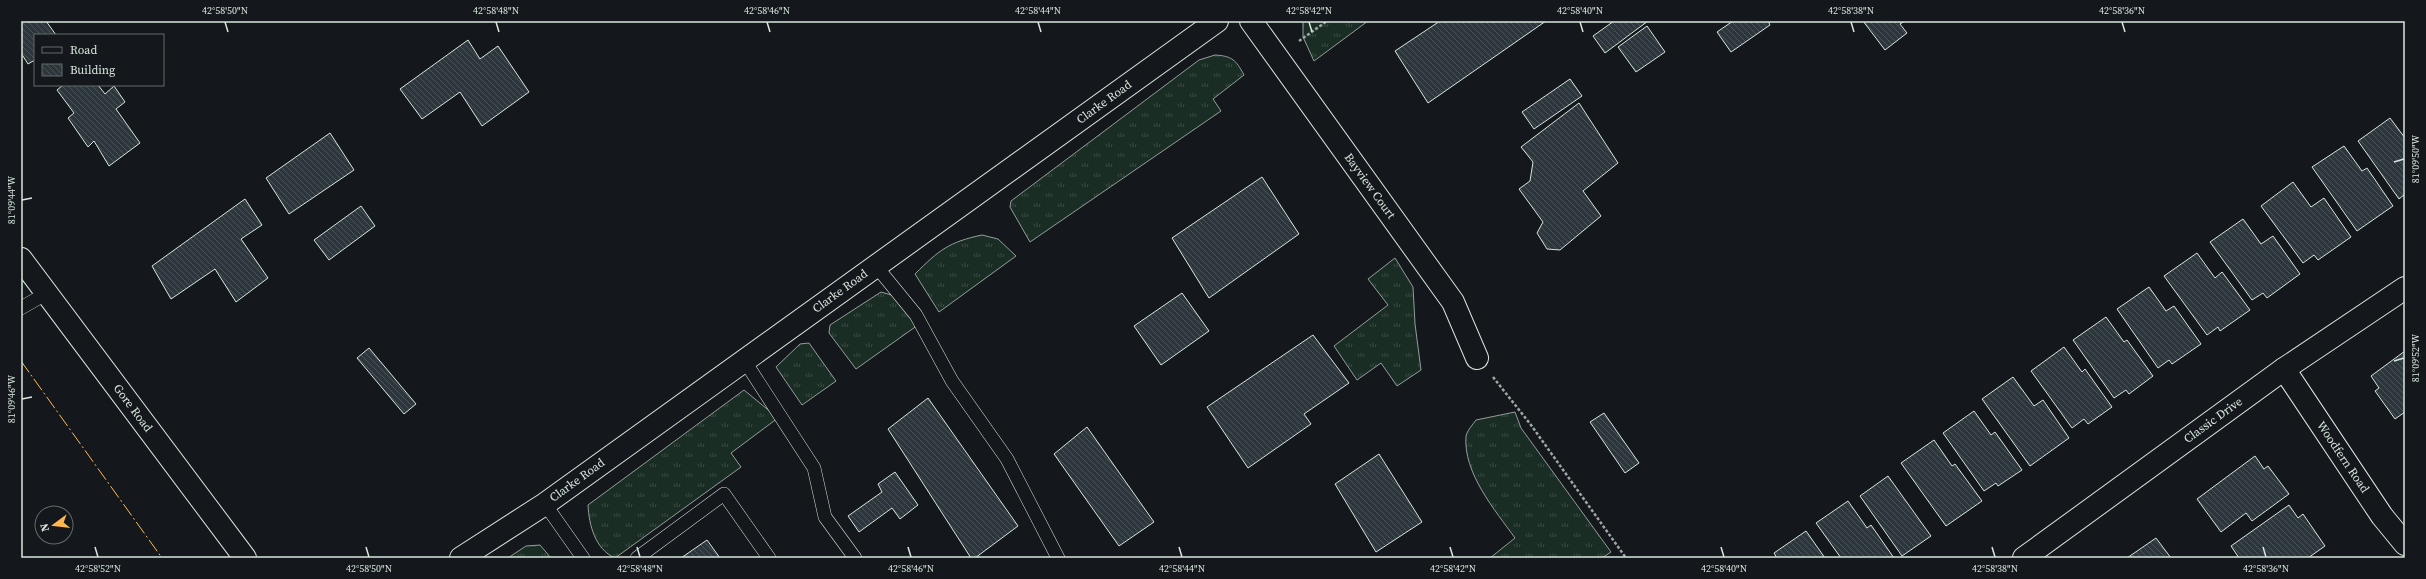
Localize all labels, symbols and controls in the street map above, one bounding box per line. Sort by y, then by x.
text: 42°58'50"N [202,4,248,17]
text: 42°58'48"N [473,4,519,17]
text: 42°58'46"N [744,4,790,17]
text: 42°58'44"N [1015,4,1061,17]
text: 42°58'42"N [1286,4,1332,17]
text: 42°58'40"N [1557,4,1603,17]
text: 42°58'38"N [1828,4,1874,17]
text: 42°58'36"N [2099,4,2145,17]
legend [34,34,164,86]
text: Road [70,42,97,58]
text: Building [70,62,115,78]
street label: Clarke Road [1073,76,1135,127]
text: 81°09'50"W [2409,134,2422,183]
street label: Bayview Court [1341,150,1399,222]
text: 81°09'44"W [5,175,18,224]
street label: Clarke Road [809,265,871,316]
text: 81°09'52"W [2409,333,2422,382]
text: 81°09'46"W [5,374,18,423]
street label: Gore Road [110,381,156,435]
street label: Classic Drive [2181,393,2245,447]
street label: Woodfern Road [2313,418,2373,496]
street label: Clarke Road [546,454,608,505]
north arrow [34,505,74,545]
text: N [37,522,53,533]
text: 42°58'52"N [75,562,121,575]
text: 42°58'50"N [346,562,392,575]
text: 42°58'48"N [617,562,663,575]
text: 42°58'46"N [888,562,934,575]
text: 42°58'44"N [1159,562,1205,575]
text: 42°58'42"N [1430,562,1476,575]
text: 42°58'40"N [1701,562,1747,575]
text: 42°58'38"N [1972,562,2018,575]
text: 42°58'36"N [2243,562,2289,575]

